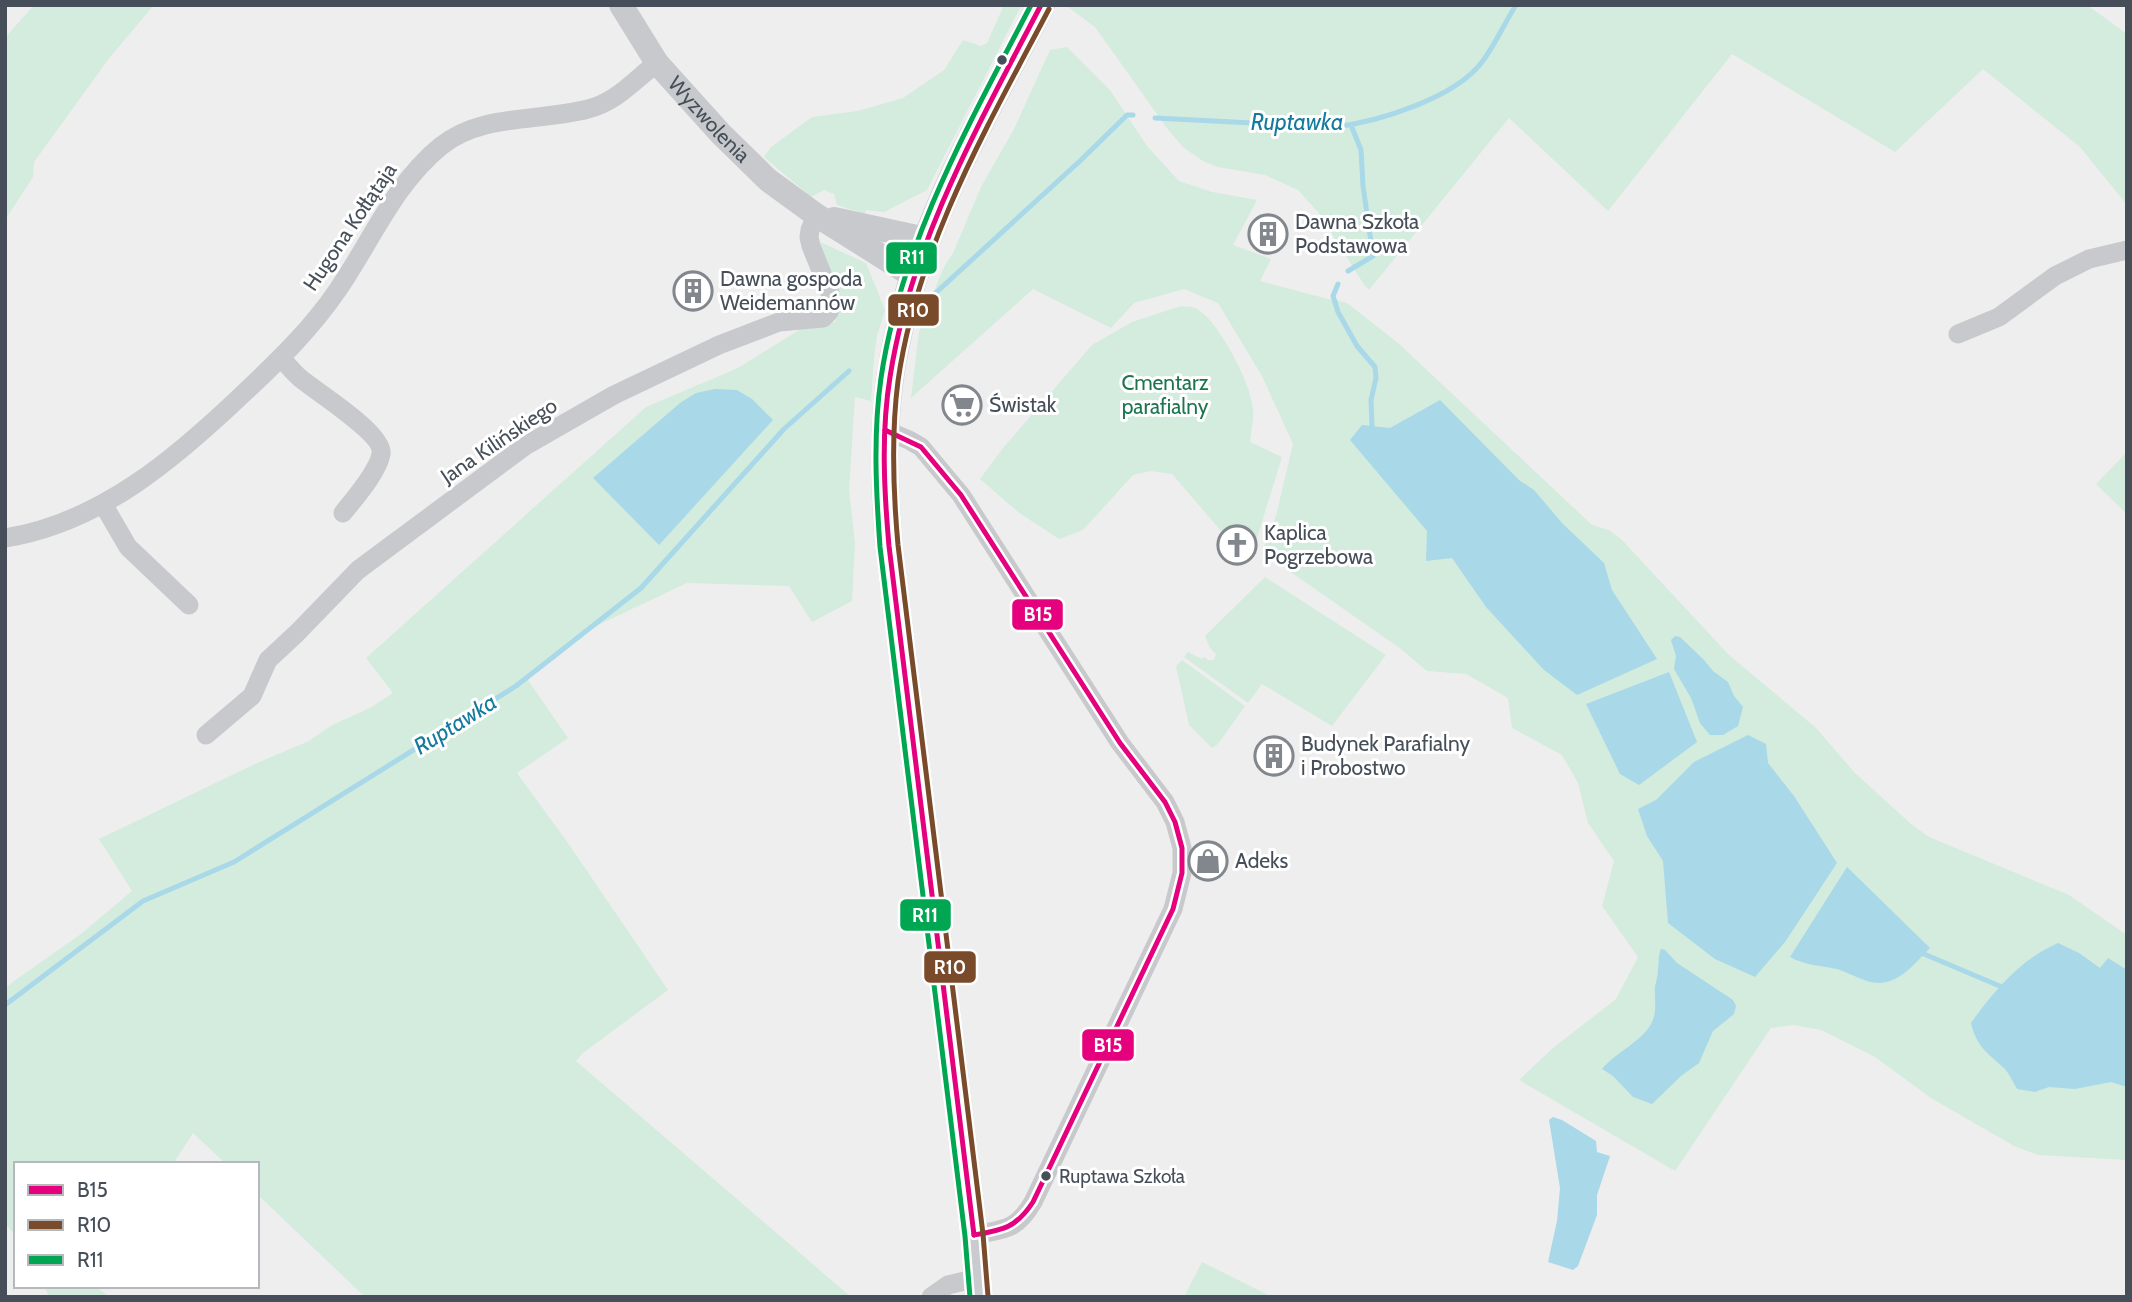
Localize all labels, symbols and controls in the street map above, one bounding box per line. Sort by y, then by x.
unlabelled marker [995,53,1009,67]
street label: Wyzwolenia [663,71,756,167]
water label: Ruptawka [1251,108,1343,136]
street label: Hugona Kołłątaja [298,158,402,296]
place label: Dawna Szkoła Podstawowa [1295,209,1419,258]
building icon: Dawna Szkoła Podstawowa [1247,213,1289,255]
line badge: R11 [885,241,938,275]
text: R11 [899,246,925,269]
place label: Dawna gospoda Weidemannów [720,266,862,315]
building icon: Dawna gospoda Weidemannów [672,270,714,312]
line badge: R10 [887,293,940,327]
text: R10 [897,299,929,322]
park label: Cmentarz parafialny [1121,370,1209,419]
supermarket icon: Świstak [941,384,983,426]
street label: Jana Kilińskiego [435,392,562,489]
place label: Świstak [989,392,1057,417]
place label: Kaplica Pogrzebowa [1264,520,1373,569]
church icon: Kaplica Pogrzebowa [1216,524,1258,566]
line badge: B15 [1011,598,1064,631]
text: B15 [1023,603,1053,626]
water label: Ruptawka [408,688,502,760]
place label: Budynek Parafialny i Probostwo [1301,731,1470,780]
building icon: Budynek Parafialny i Probostwo [1253,735,1295,777]
shop icon: Adeks [1187,840,1229,882]
place label: Adeks [1235,848,1289,873]
line badge: R11 [899,898,952,932]
text: R11 [912,904,938,927]
line badge: R10 [923,950,977,984]
text: R10 [934,956,966,979]
line badge: B15 [1081,1028,1135,1062]
text: B15 [1093,1034,1123,1057]
legend [14,1162,259,1288]
place label: Ruptawa Szkoła [1059,1165,1185,1188]
marker: Ruptawa Szkoła [1039,1169,1053,1183]
text: B15 [77,1177,108,1202]
text: R10 [77,1212,111,1237]
text: R11 [77,1247,103,1272]

